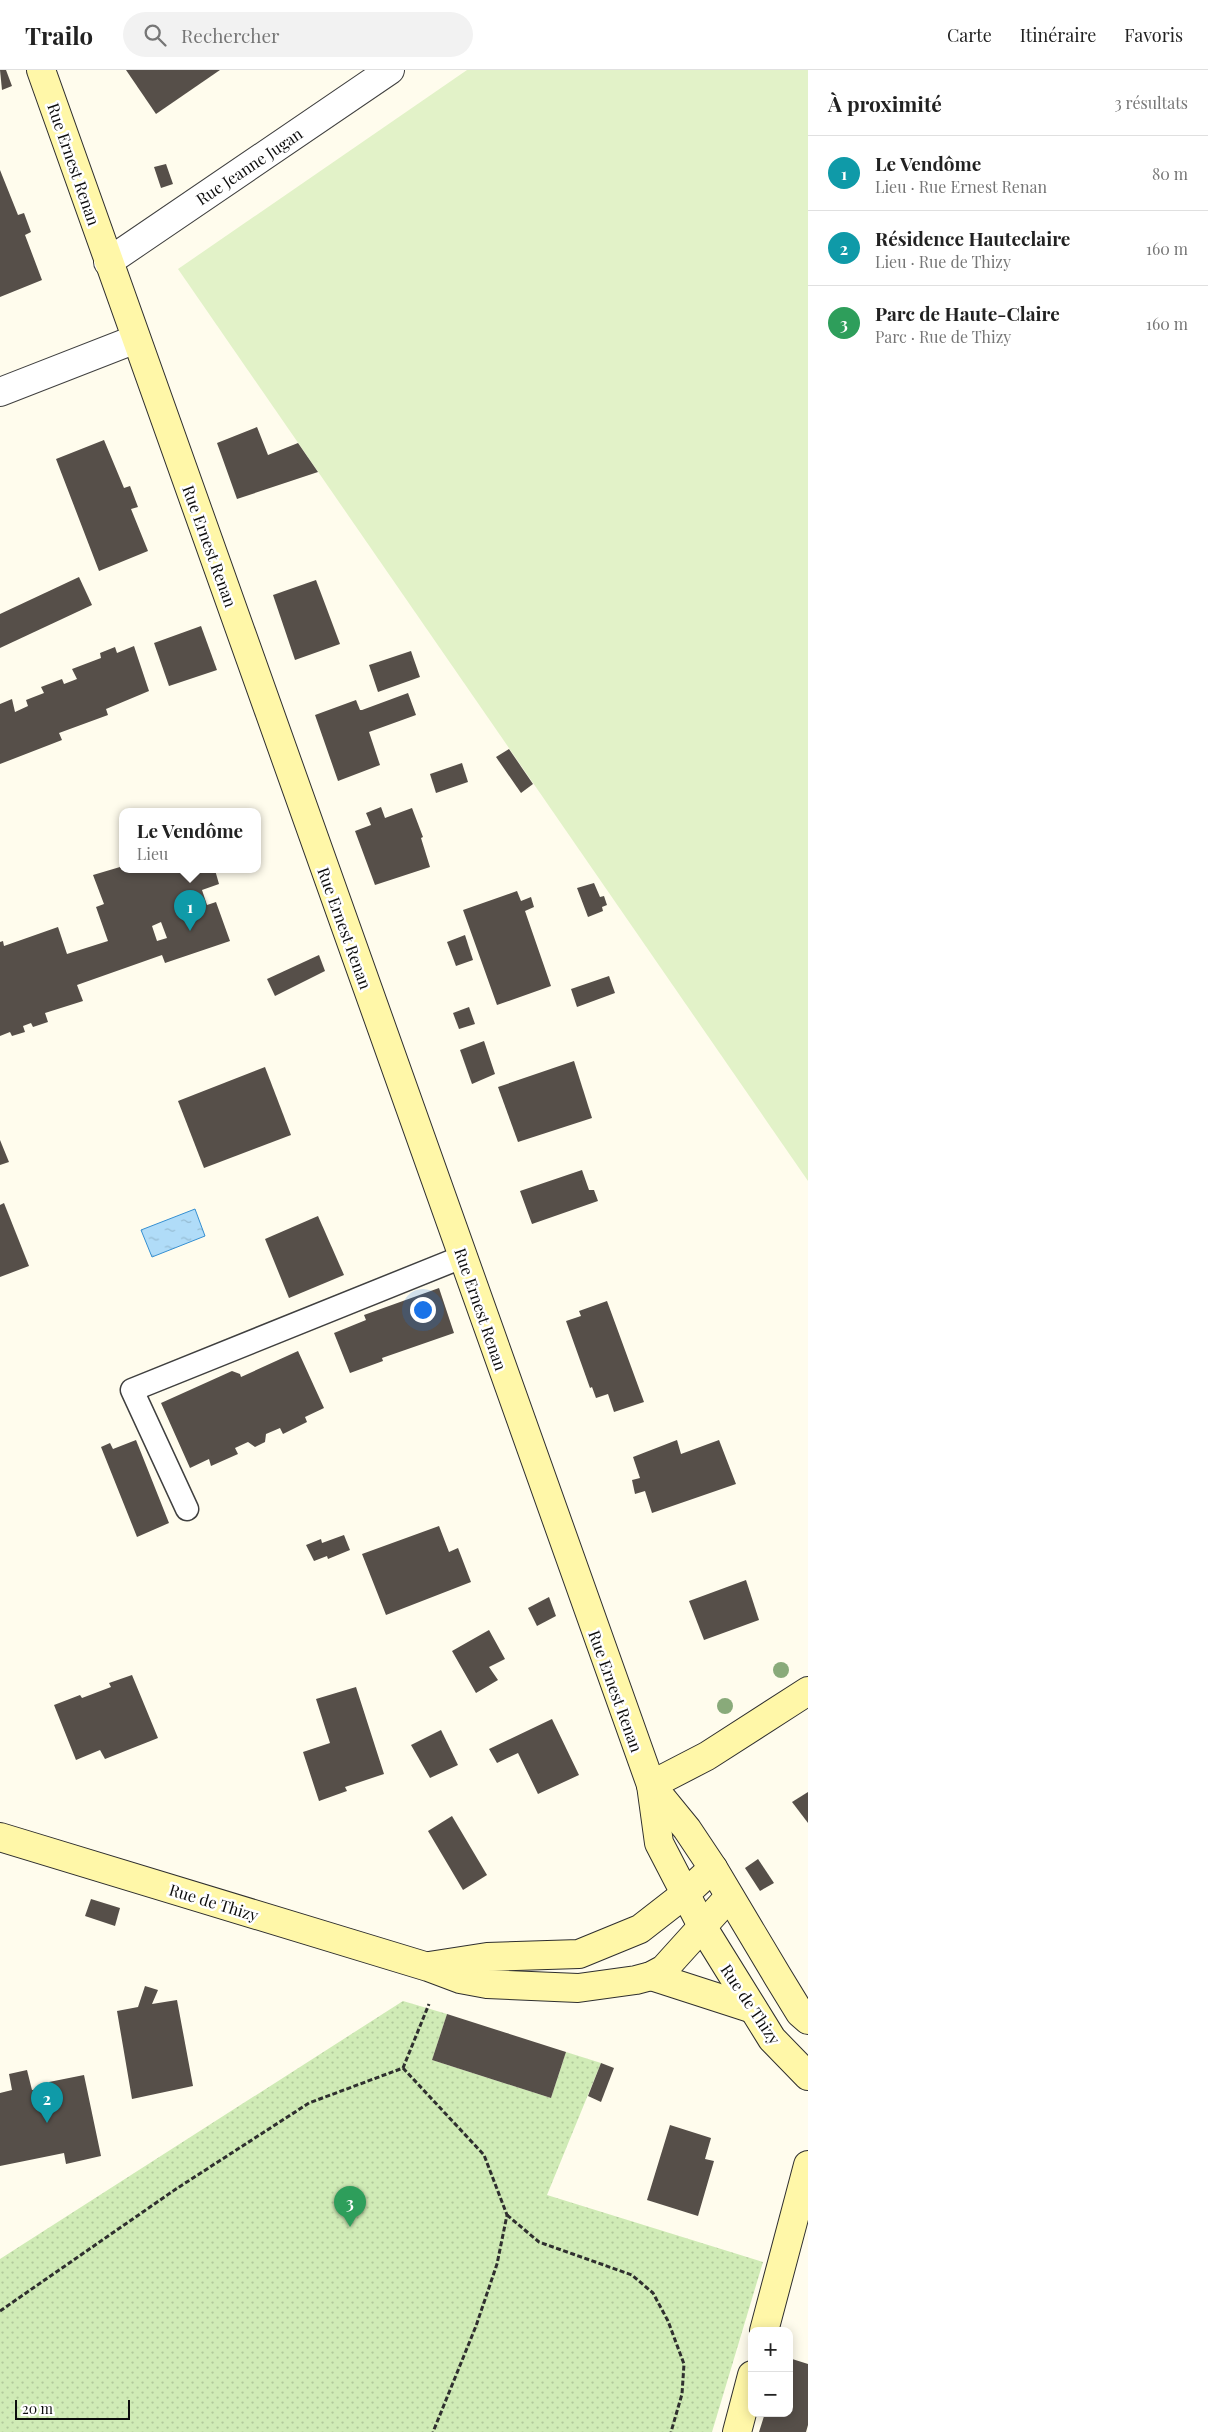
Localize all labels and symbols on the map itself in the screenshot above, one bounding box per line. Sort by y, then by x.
street label: Rue Ernest Renan [43,100,105,229]
street label: Rue Jeanne Jugan [192,122,307,209]
street label: Rue Ernest Renan [178,482,242,610]
street label: Rue Ernest Renan [313,864,377,992]
pin: 1 [174,890,206,931]
street label: Rue Ernest Renan [450,1245,512,1374]
your location [410,1297,436,1323]
street label: Rue Ernest Renan [584,1627,648,1755]
street label: Rue de Thizy [167,1878,261,1926]
street label: Rue de Thizy [716,1960,786,2048]
pin: 2 [31,2082,63,2123]
pin: 3 [334,2186,366,2227]
scale bar [15,2397,130,2420]

